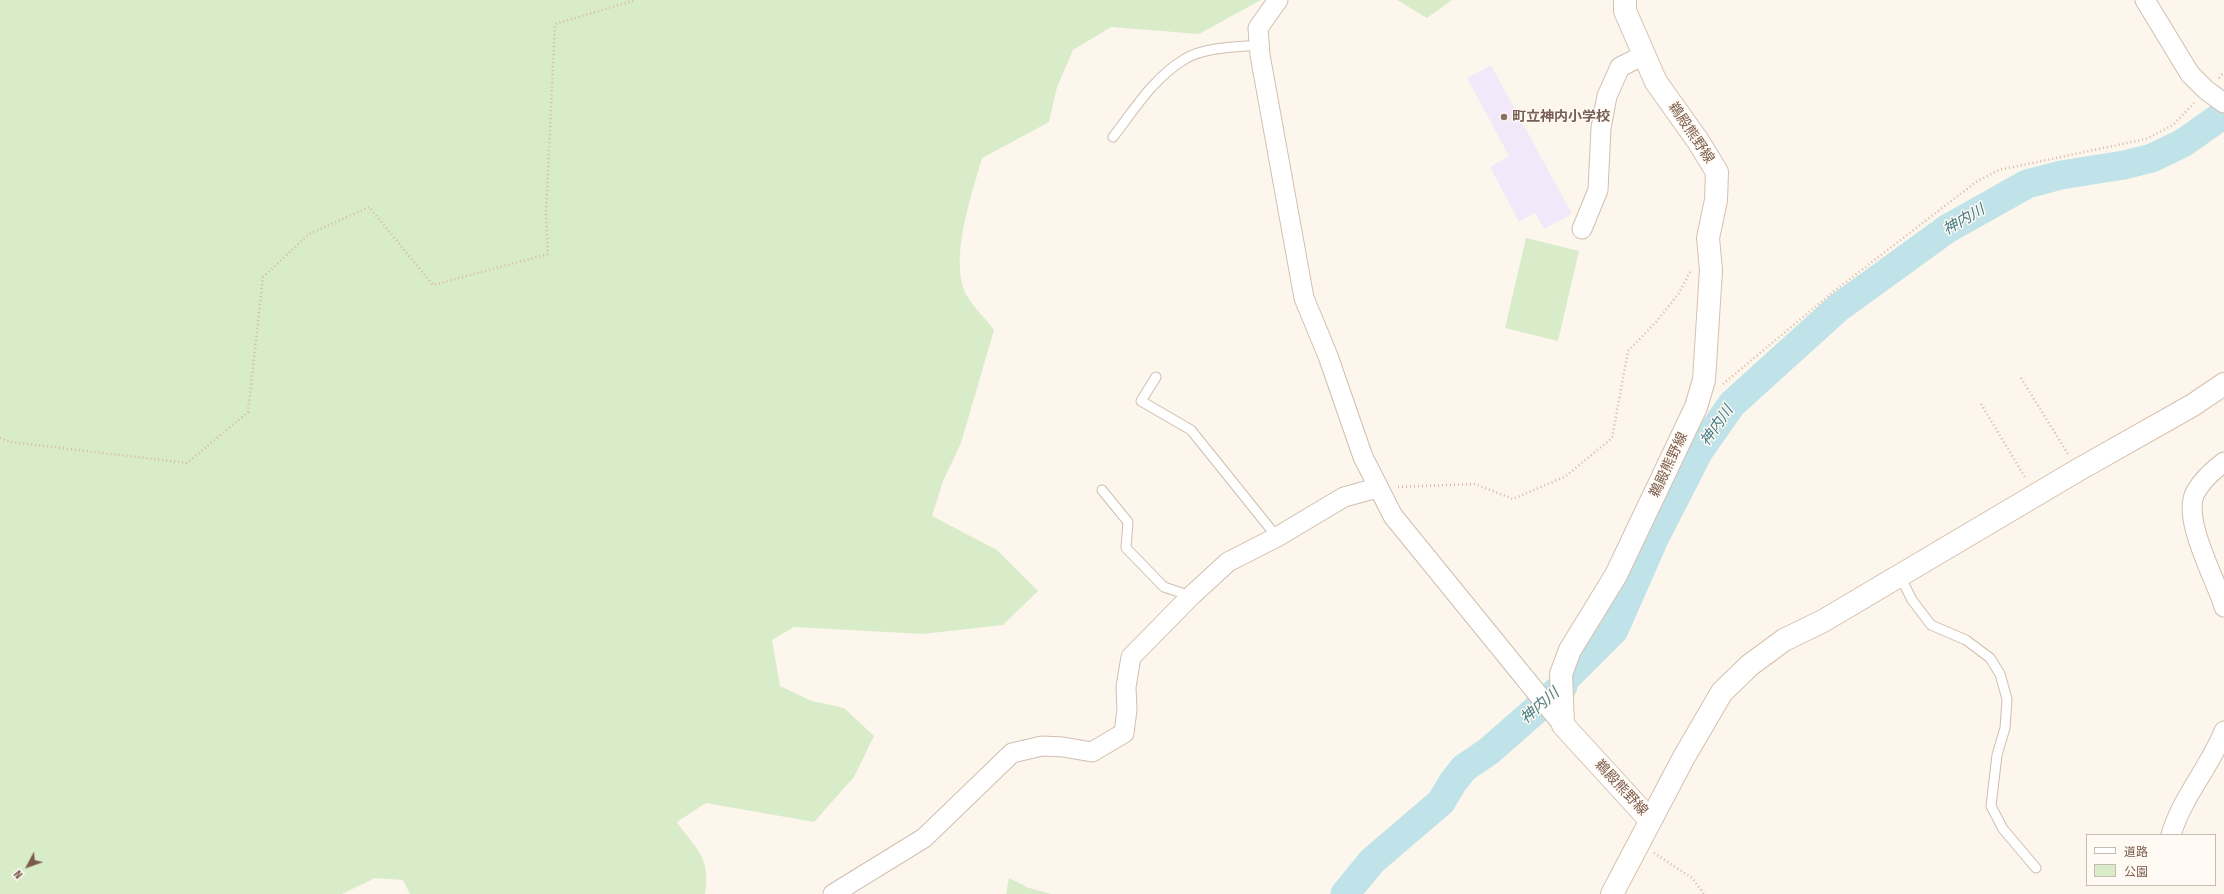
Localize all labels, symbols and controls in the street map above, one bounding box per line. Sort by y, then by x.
street label: 鵜殿熊野線 [1664,99,1718,167]
place label: 町立神内小学校 [1512,109,1610,125]
marker: 町立神内小学校 [1499,112,1509,122]
water label: 神内川 [1940,201,1988,239]
water label: 神内川 [1697,402,1737,450]
street label: 鵜殿熊野線 [1647,430,1691,500]
water label: 神内川 [1517,684,1563,728]
street label: 鵜殿熊野線 [1591,757,1651,819]
legend [2086,834,2216,886]
text: 道路 [2124,845,2148,859]
north arrow [8,846,48,886]
text: 公園 [2124,865,2148,879]
text: N [11,867,26,881]

